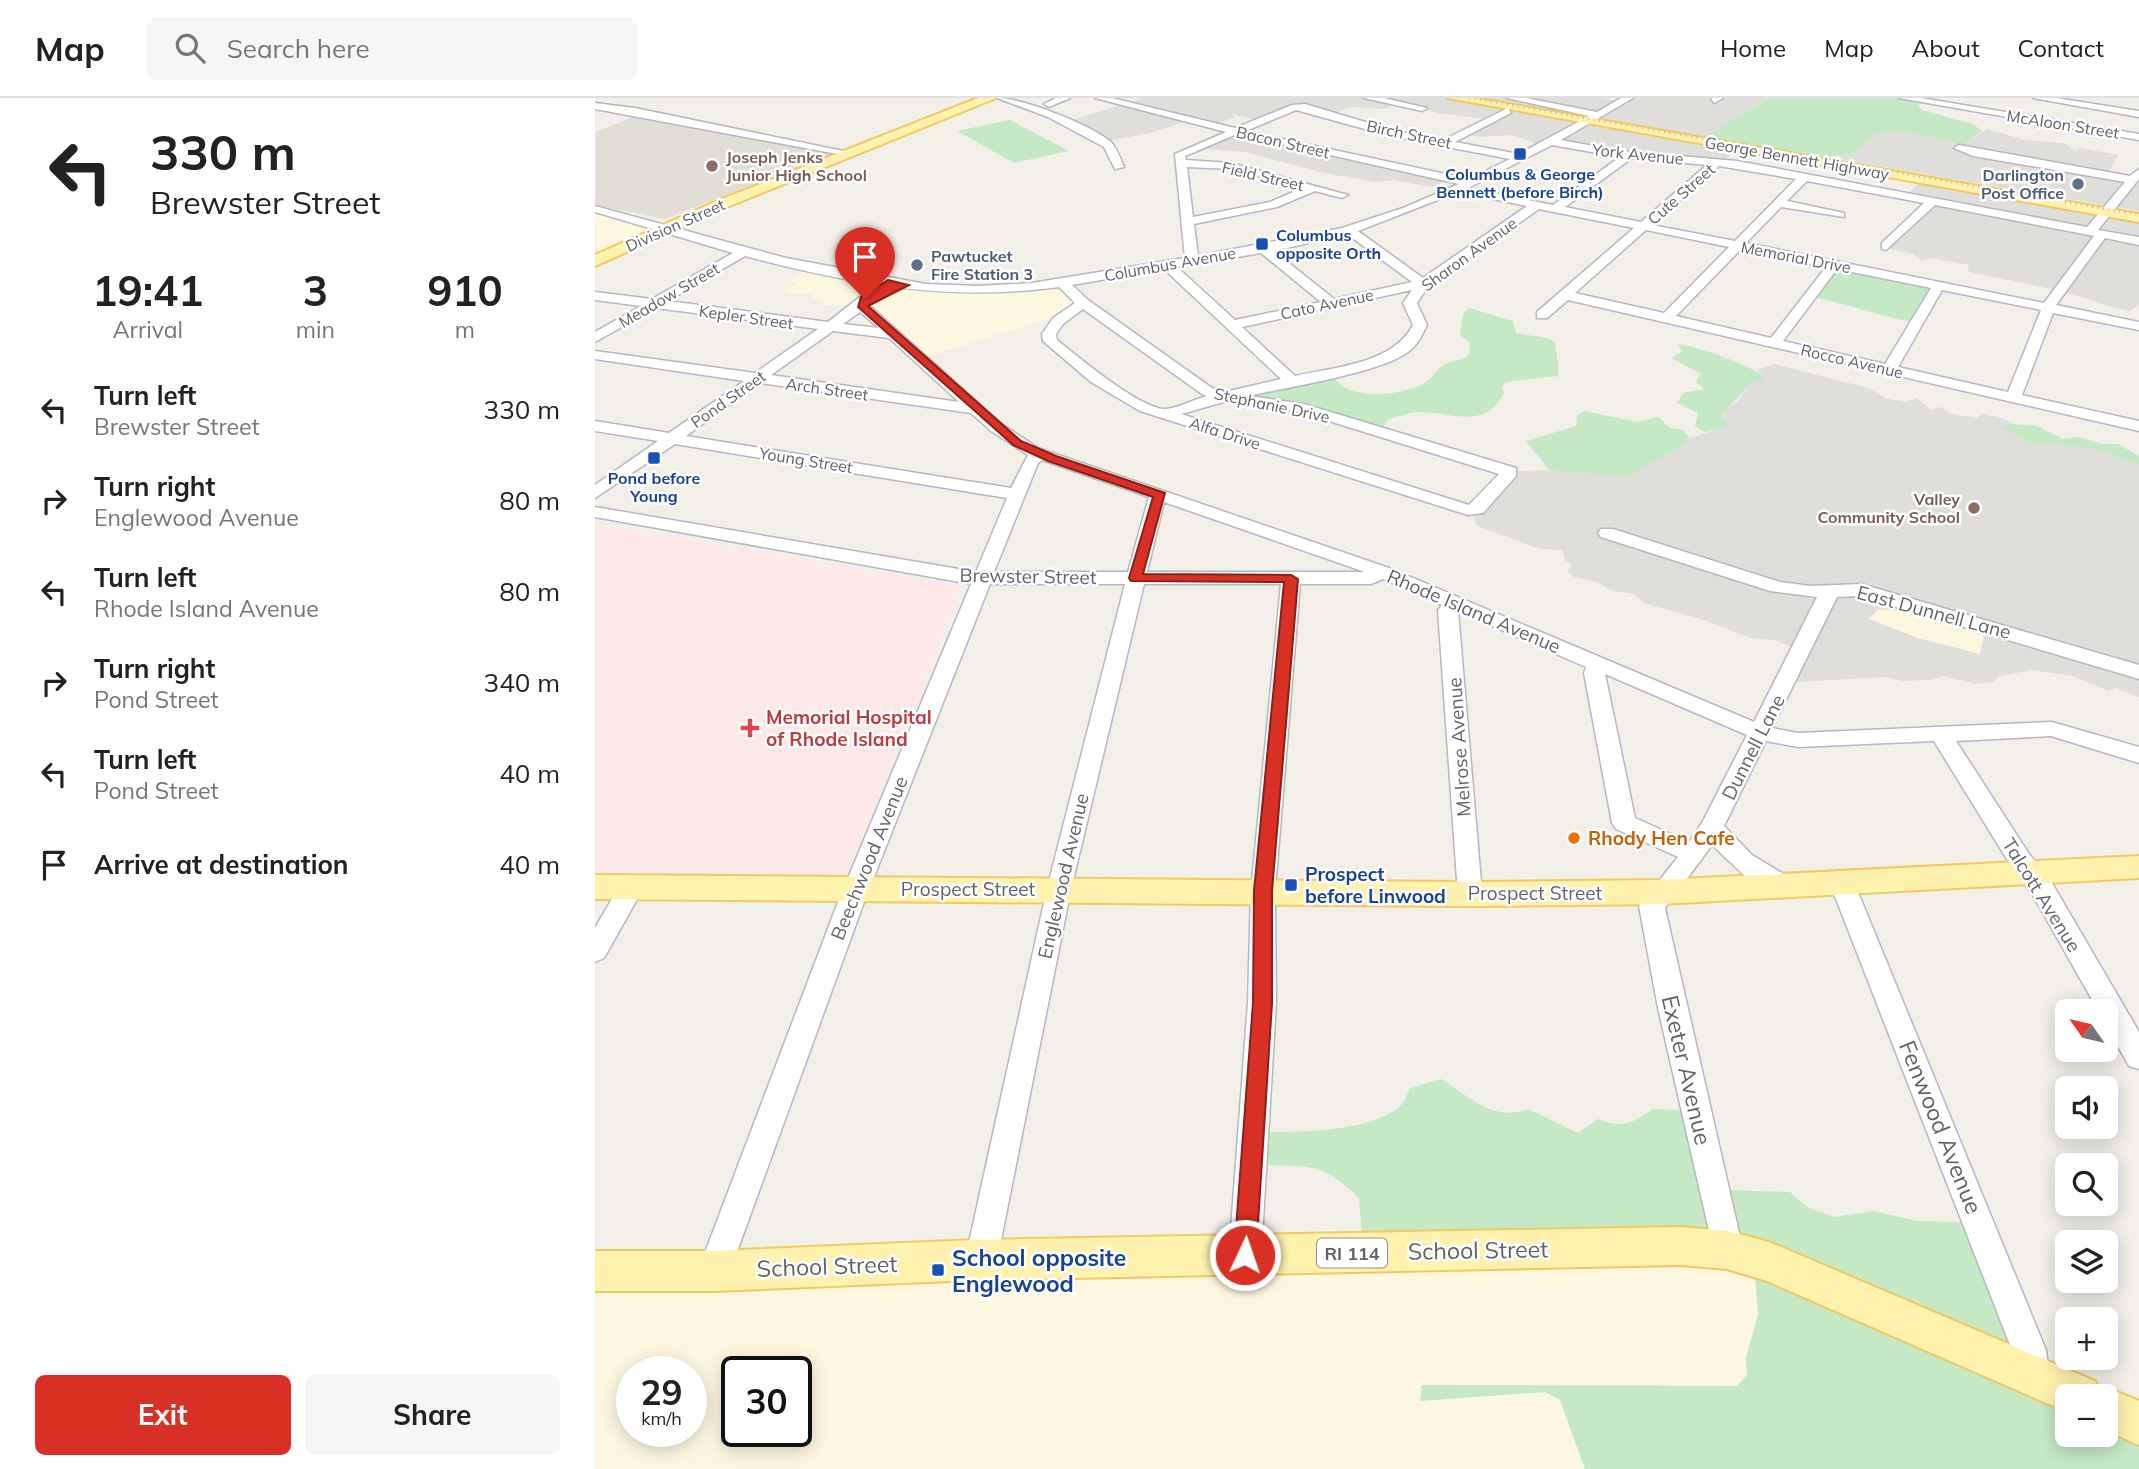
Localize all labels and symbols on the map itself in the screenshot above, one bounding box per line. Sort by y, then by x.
street label: McAloon Street [2005,105,2121,143]
street label: Birch Street [1365,115,1454,153]
street label: Bacon Street [1234,122,1332,163]
street label: George Bennett Highway [1703,132,1891,184]
street label: York Avenue [1590,139,1685,169]
marker: Columbus & George Bennett (before Birch) [1512,146,1528,162]
place label: Joseph Jenks Junior High School [726,147,867,185]
street label: Field Street [1220,157,1306,195]
marker: Joseph Jenks Junior High School [704,158,720,174]
street label: Cute Street [1643,159,1719,229]
place label: Columbus & George Bennett (before Birch) [1436,164,1604,202]
place label: Darlington Post Office [1981,165,2064,203]
marker: Darlington Post Office [2070,176,2086,192]
street label: Division Street [622,194,728,256]
street label: Sharon Avenue [1417,213,1521,295]
place label: Columbus opposite Orth [1276,225,1381,263]
pin [835,227,895,299]
marker: Columbus opposite Orth [1254,236,1270,252]
street label: Memorial Drive [1739,237,1853,277]
street label: Columbus Avenue [1103,243,1237,285]
place label: Pawtucket Fire Station 3 [931,246,1033,284]
marker: Pawtucket Fire Station 3 [909,257,925,273]
street label: Meadow Street [615,258,723,332]
street label: Cato Avenue [1279,284,1375,324]
street label: Kepler Street [698,300,795,334]
street label: Rocco Avenue [1799,339,1905,383]
street label: Pond Street [687,366,770,432]
street label: Arch Street [784,373,870,405]
street label: Stephanie Drive [1212,383,1332,427]
street label: Alfa Drive [1187,412,1263,454]
street label: Young Street [757,443,855,477]
marker: Pond before Young [646,450,662,466]
place label: Pond before Young [608,468,700,506]
place label: Valley Community School [1818,489,1960,527]
marker: Valley Community School [1966,500,1982,516]
street label: Brewster Street [959,563,1097,589]
street label: Rhode Island Avenue [1384,564,1564,658]
street label: East Dunnell Lane [1854,580,2014,644]
street label: Melrose Avenue [1442,676,1476,818]
street label: Dunnell Lane [1716,690,1790,804]
place label: Memorial Hospital of Rhode Island [766,705,932,751]
marker: Memorial Hospital of Rhode Island [740,718,760,738]
street label: Beechwood Avenue [825,773,913,943]
street label: Englewood Avenue [1032,791,1094,961]
place label: Rhody Hen Cafe [1588,826,1735,850]
marker: Rhody Hen Cafe [1566,830,1582,846]
street label: Talcott Avenue [1997,833,2087,957]
place label: Prospect before Linwood [1305,862,1446,908]
street label: Prospect Street [901,877,1036,901]
marker: Prospect before Linwood [1283,877,1299,893]
street label: Prospect Street [1468,881,1603,905]
street label: Exeter Avenue [1656,992,1718,1148]
north arrow [2055,999,2117,1062]
street label: Fenwood Avenue [1893,1036,1989,1218]
position arrow [1208,1218,1282,1292]
street label: School Street [1407,1234,1549,1266]
road number: RI 114 [1317,1238,1387,1268]
place label: School opposite Englewood [952,1243,1126,1298]
street label: School Street [756,1249,898,1283]
marker: School opposite Englewood [930,1262,946,1278]
speed limit sign: 30 [721,1356,812,1447]

